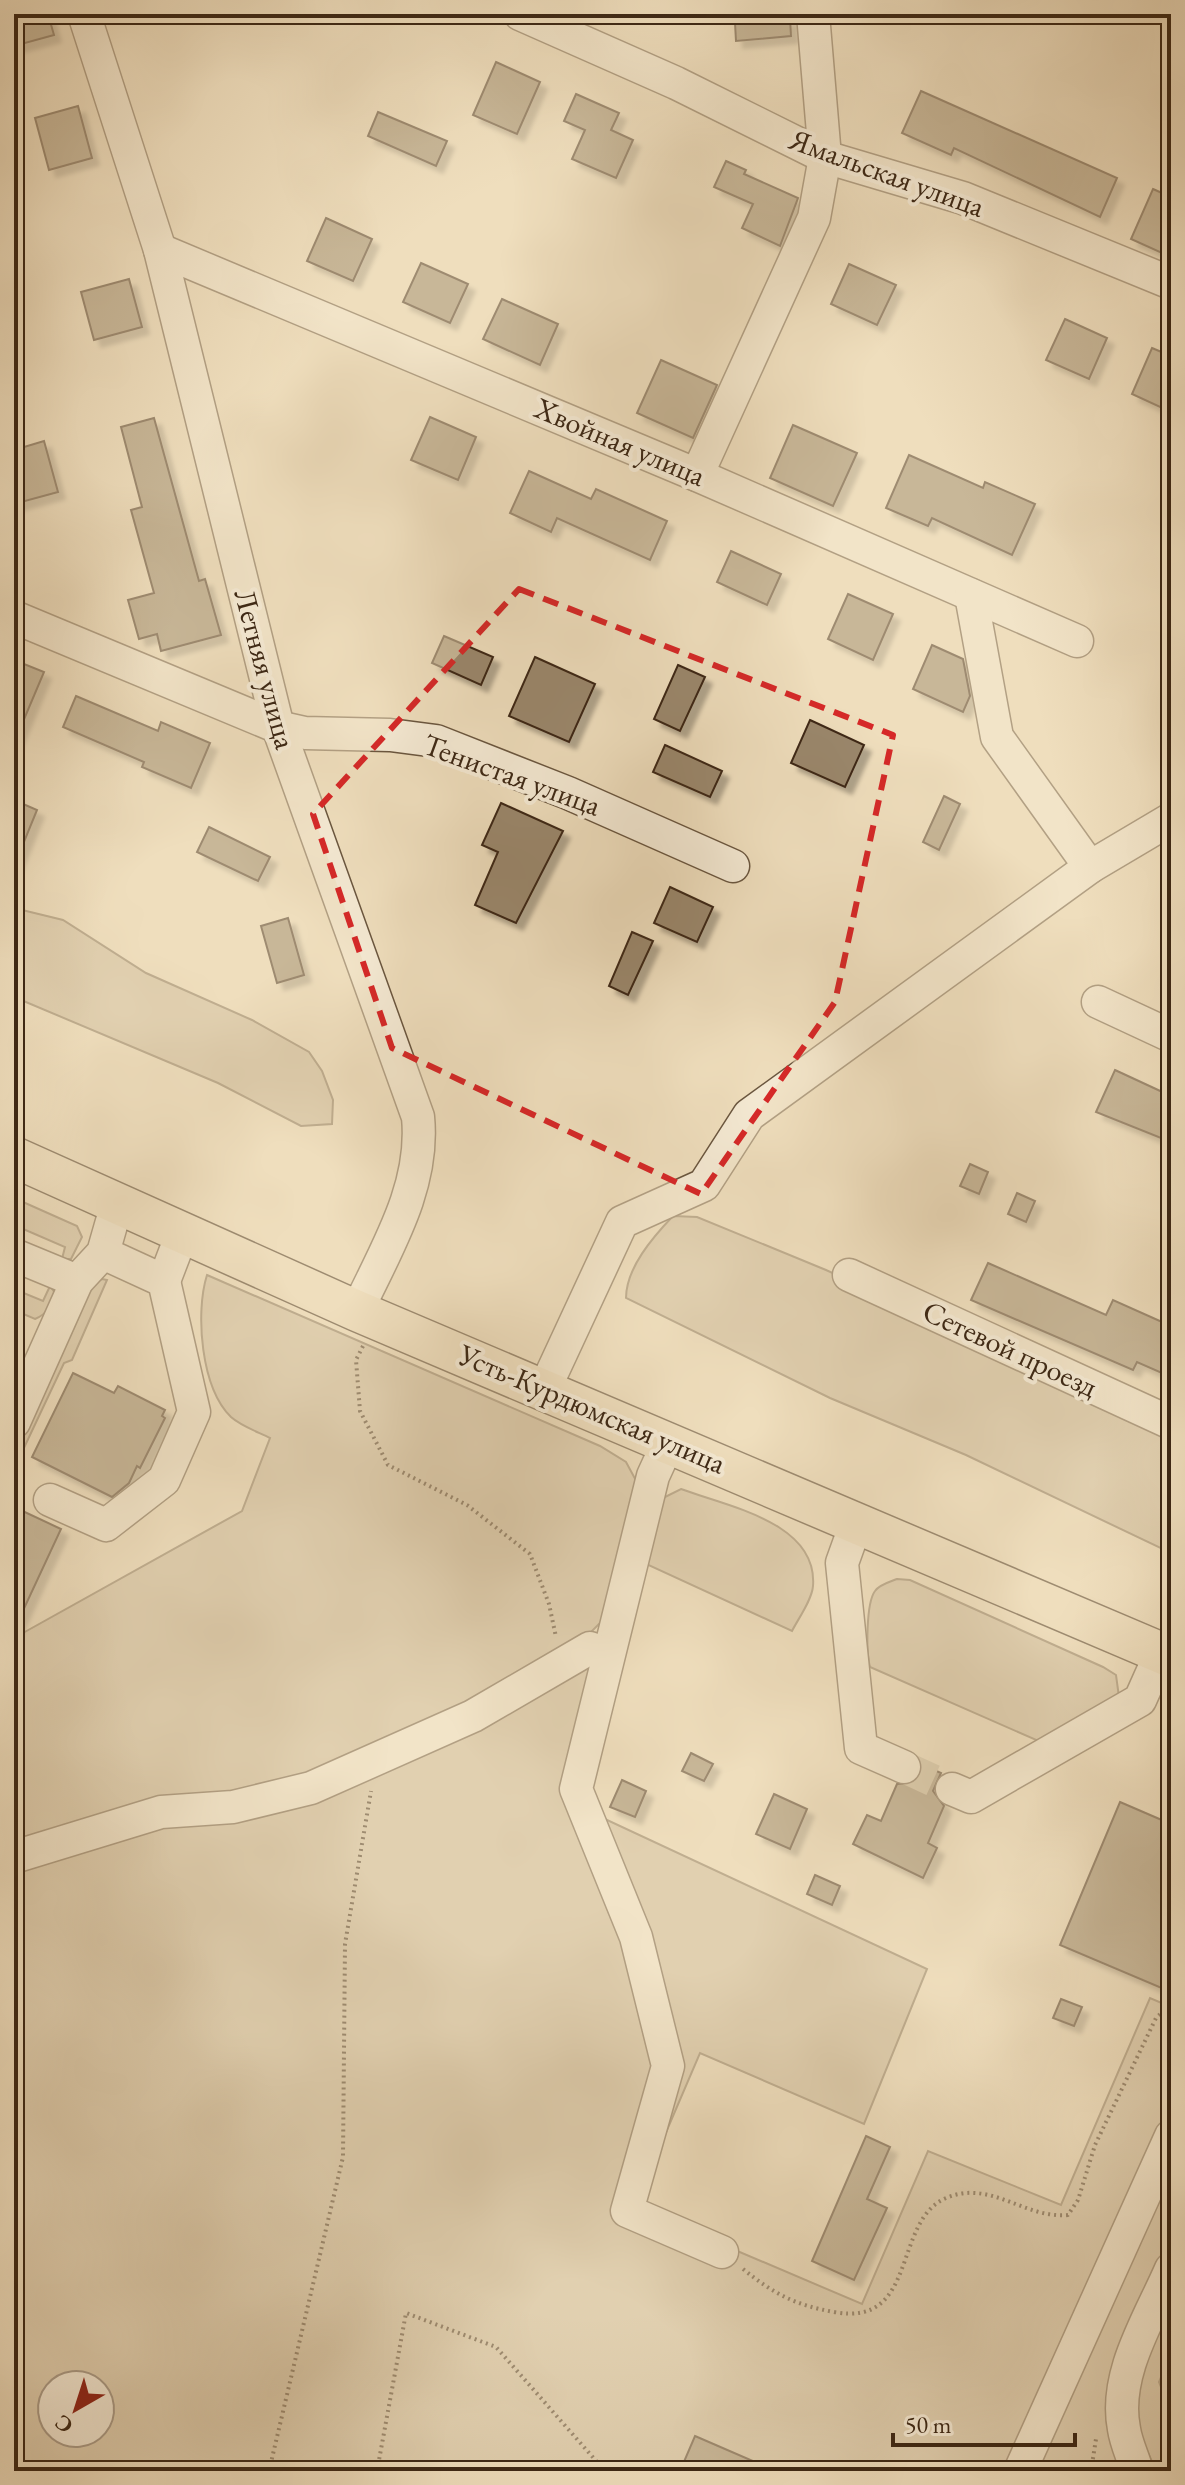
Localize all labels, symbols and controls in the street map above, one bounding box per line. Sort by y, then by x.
street label: Ямальская улица [783,119,990,226]
street label: Хвойная улица [528,388,711,495]
street label: Летняя улица [225,585,306,753]
street label: Тенистая улица [418,724,606,825]
street label: Сетевой проезд [917,1291,1104,1406]
street label: Усть-Курдюмская улица [452,1334,732,1482]
north arrow [36,2369,116,2449]
scale bar [893,2397,1075,2447]
text: С [49,2408,79,2440]
text: 50 m [905,2409,952,2440]

